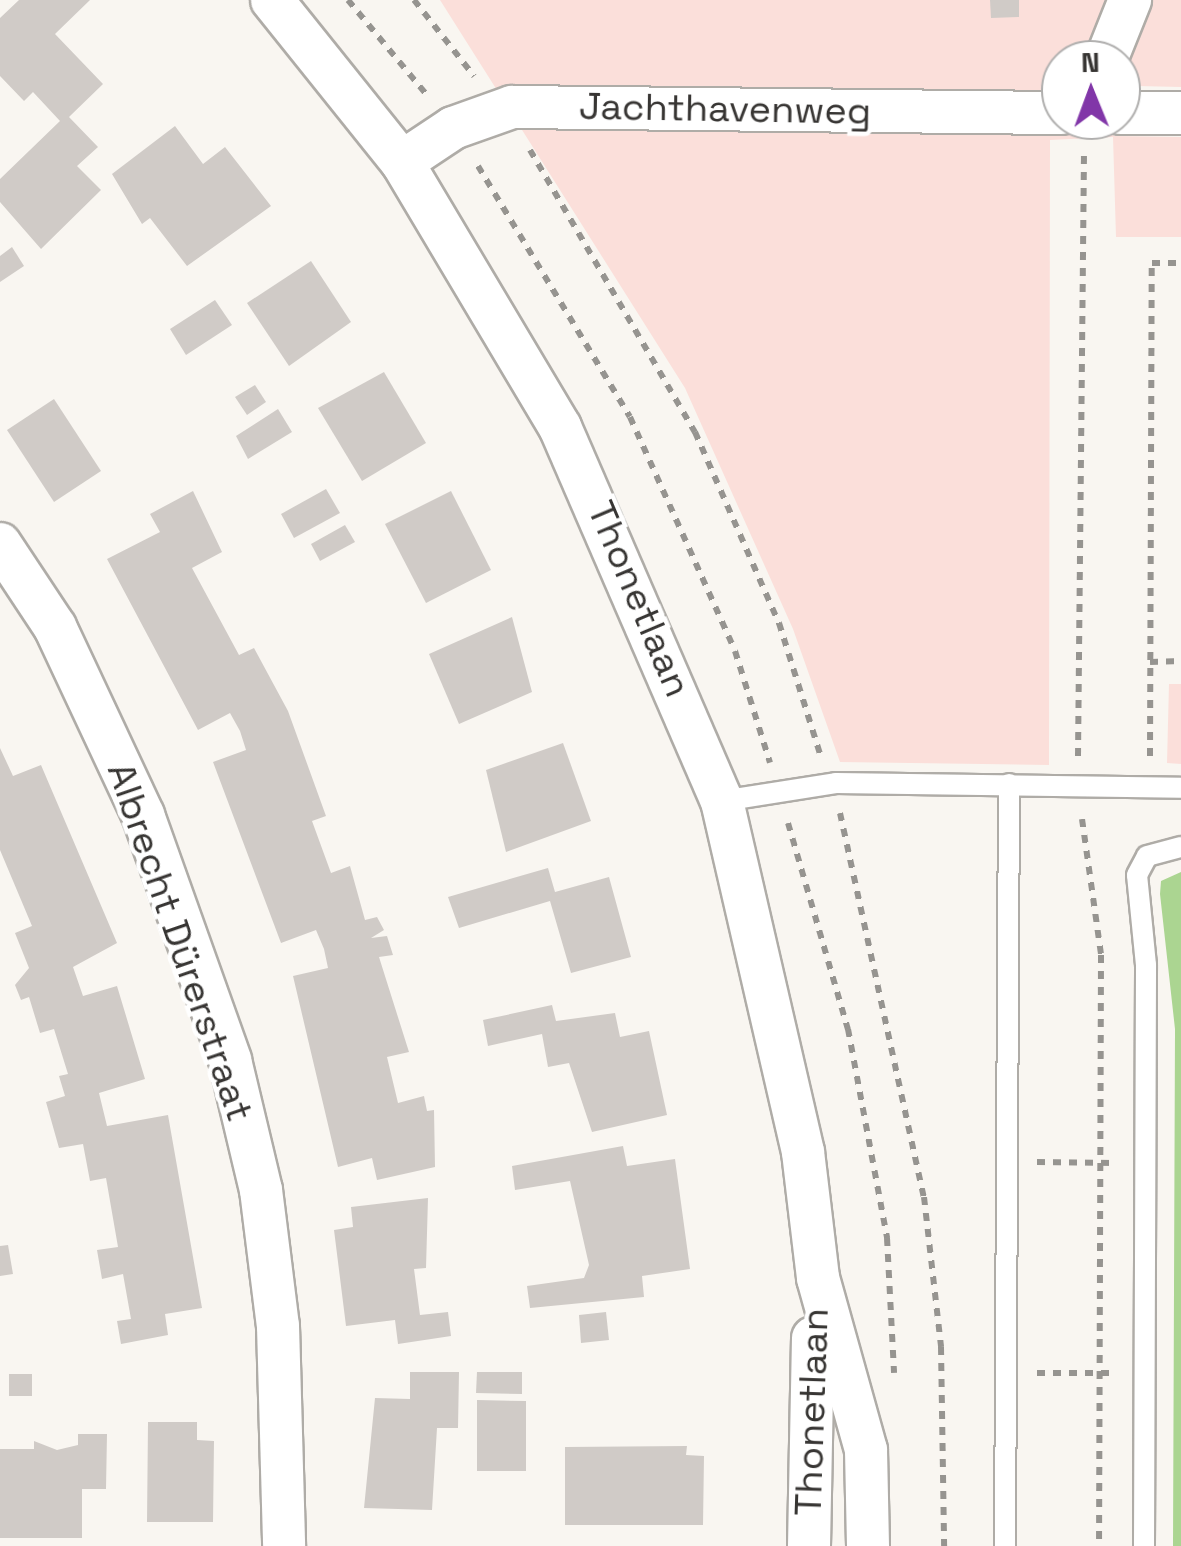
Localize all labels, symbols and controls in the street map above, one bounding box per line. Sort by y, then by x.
north arrow [1041,40,1141,140]
text: N [1081,44,1100,80]
street label: Jachthavenweg [578,84,872,134]
street label: Thonetlaan [577,494,701,704]
street label: Albrecht Dürerstraat [97,757,263,1127]
street label: Thonetlaan [786,1307,838,1517]

